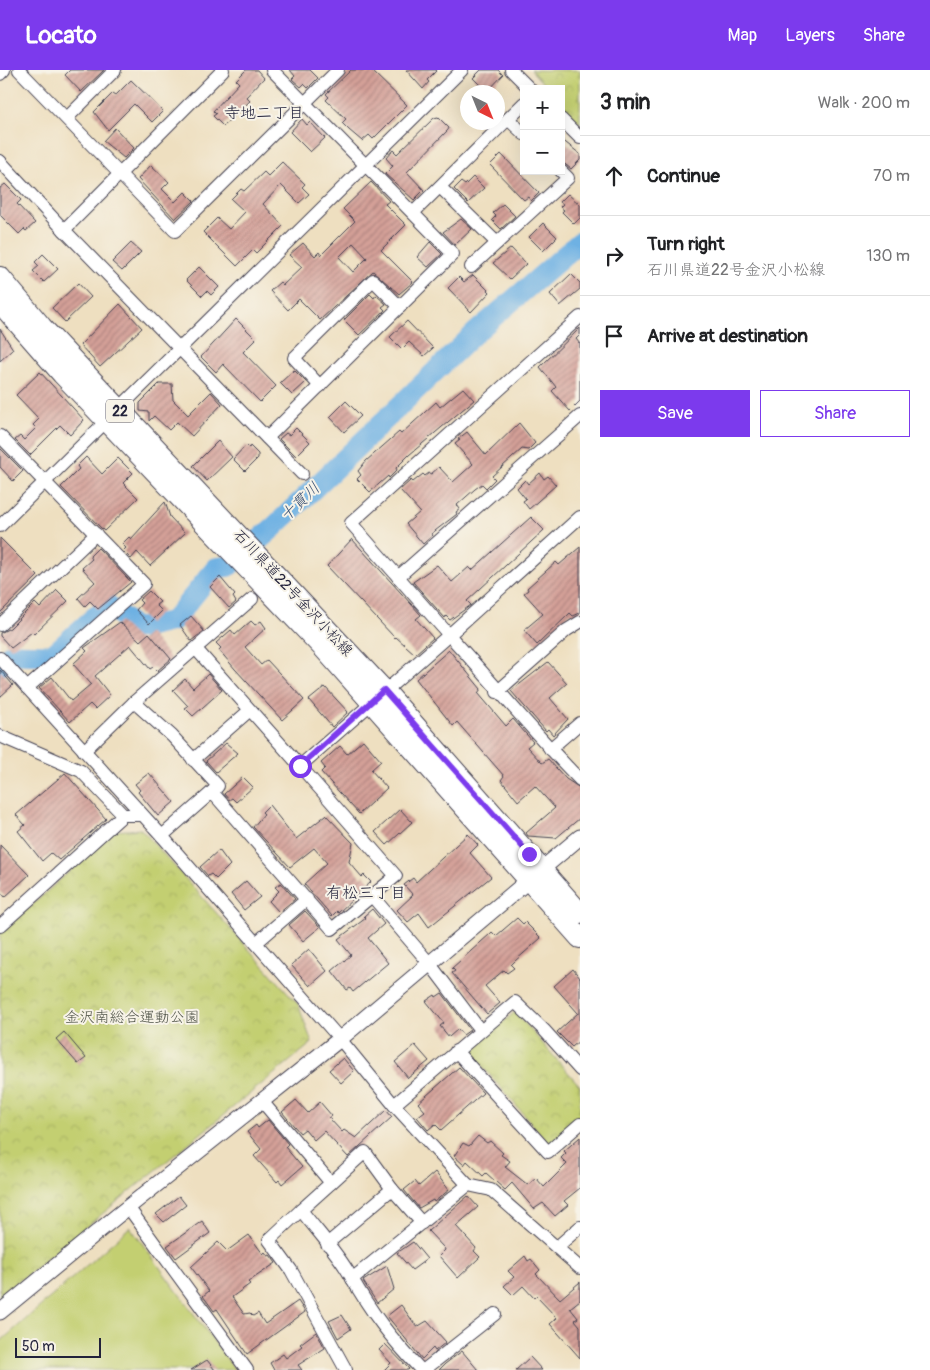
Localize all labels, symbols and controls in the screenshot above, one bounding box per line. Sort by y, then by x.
text: Locato [25,21,97,50]
text: Map [728,24,757,47]
text: Layers [785,24,835,47]
text: Share [863,24,905,47]
north arrow [460,85,505,130]
map controls [520,85,565,175]
button: + [520,85,565,130]
text: 3 min [600,89,650,116]
text: Walk · 200 m [818,93,910,113]
district label: 寺地二丁目 [224,103,304,123]
button: − [520,130,565,175]
icon: ahead [600,162,628,190]
text: Continue [647,164,720,188]
text: 70 m [873,166,910,186]
text: Turn right [647,232,725,256]
icon: right [600,242,628,270]
text: 130 m [866,246,910,266]
text: 石川県道22号金沢小松線 [647,260,825,280]
icon: arrive [600,322,628,350]
text: Arrive at destination [647,324,808,348]
button: Save [600,390,750,437]
button: Share [760,390,910,437]
road number: 22 [106,400,134,422]
water label: 十貫川 [276,478,324,526]
street label: 石川県道22号金沢小松線 [229,526,357,660]
route start [289,755,312,778]
route end [518,843,541,866]
district label: 有松三丁目 [326,883,406,903]
park label: 金沢南総合運動公園 [64,1008,200,1027]
scale bar [15,1335,101,1358]
text: 50 m [22,1338,55,1355]

